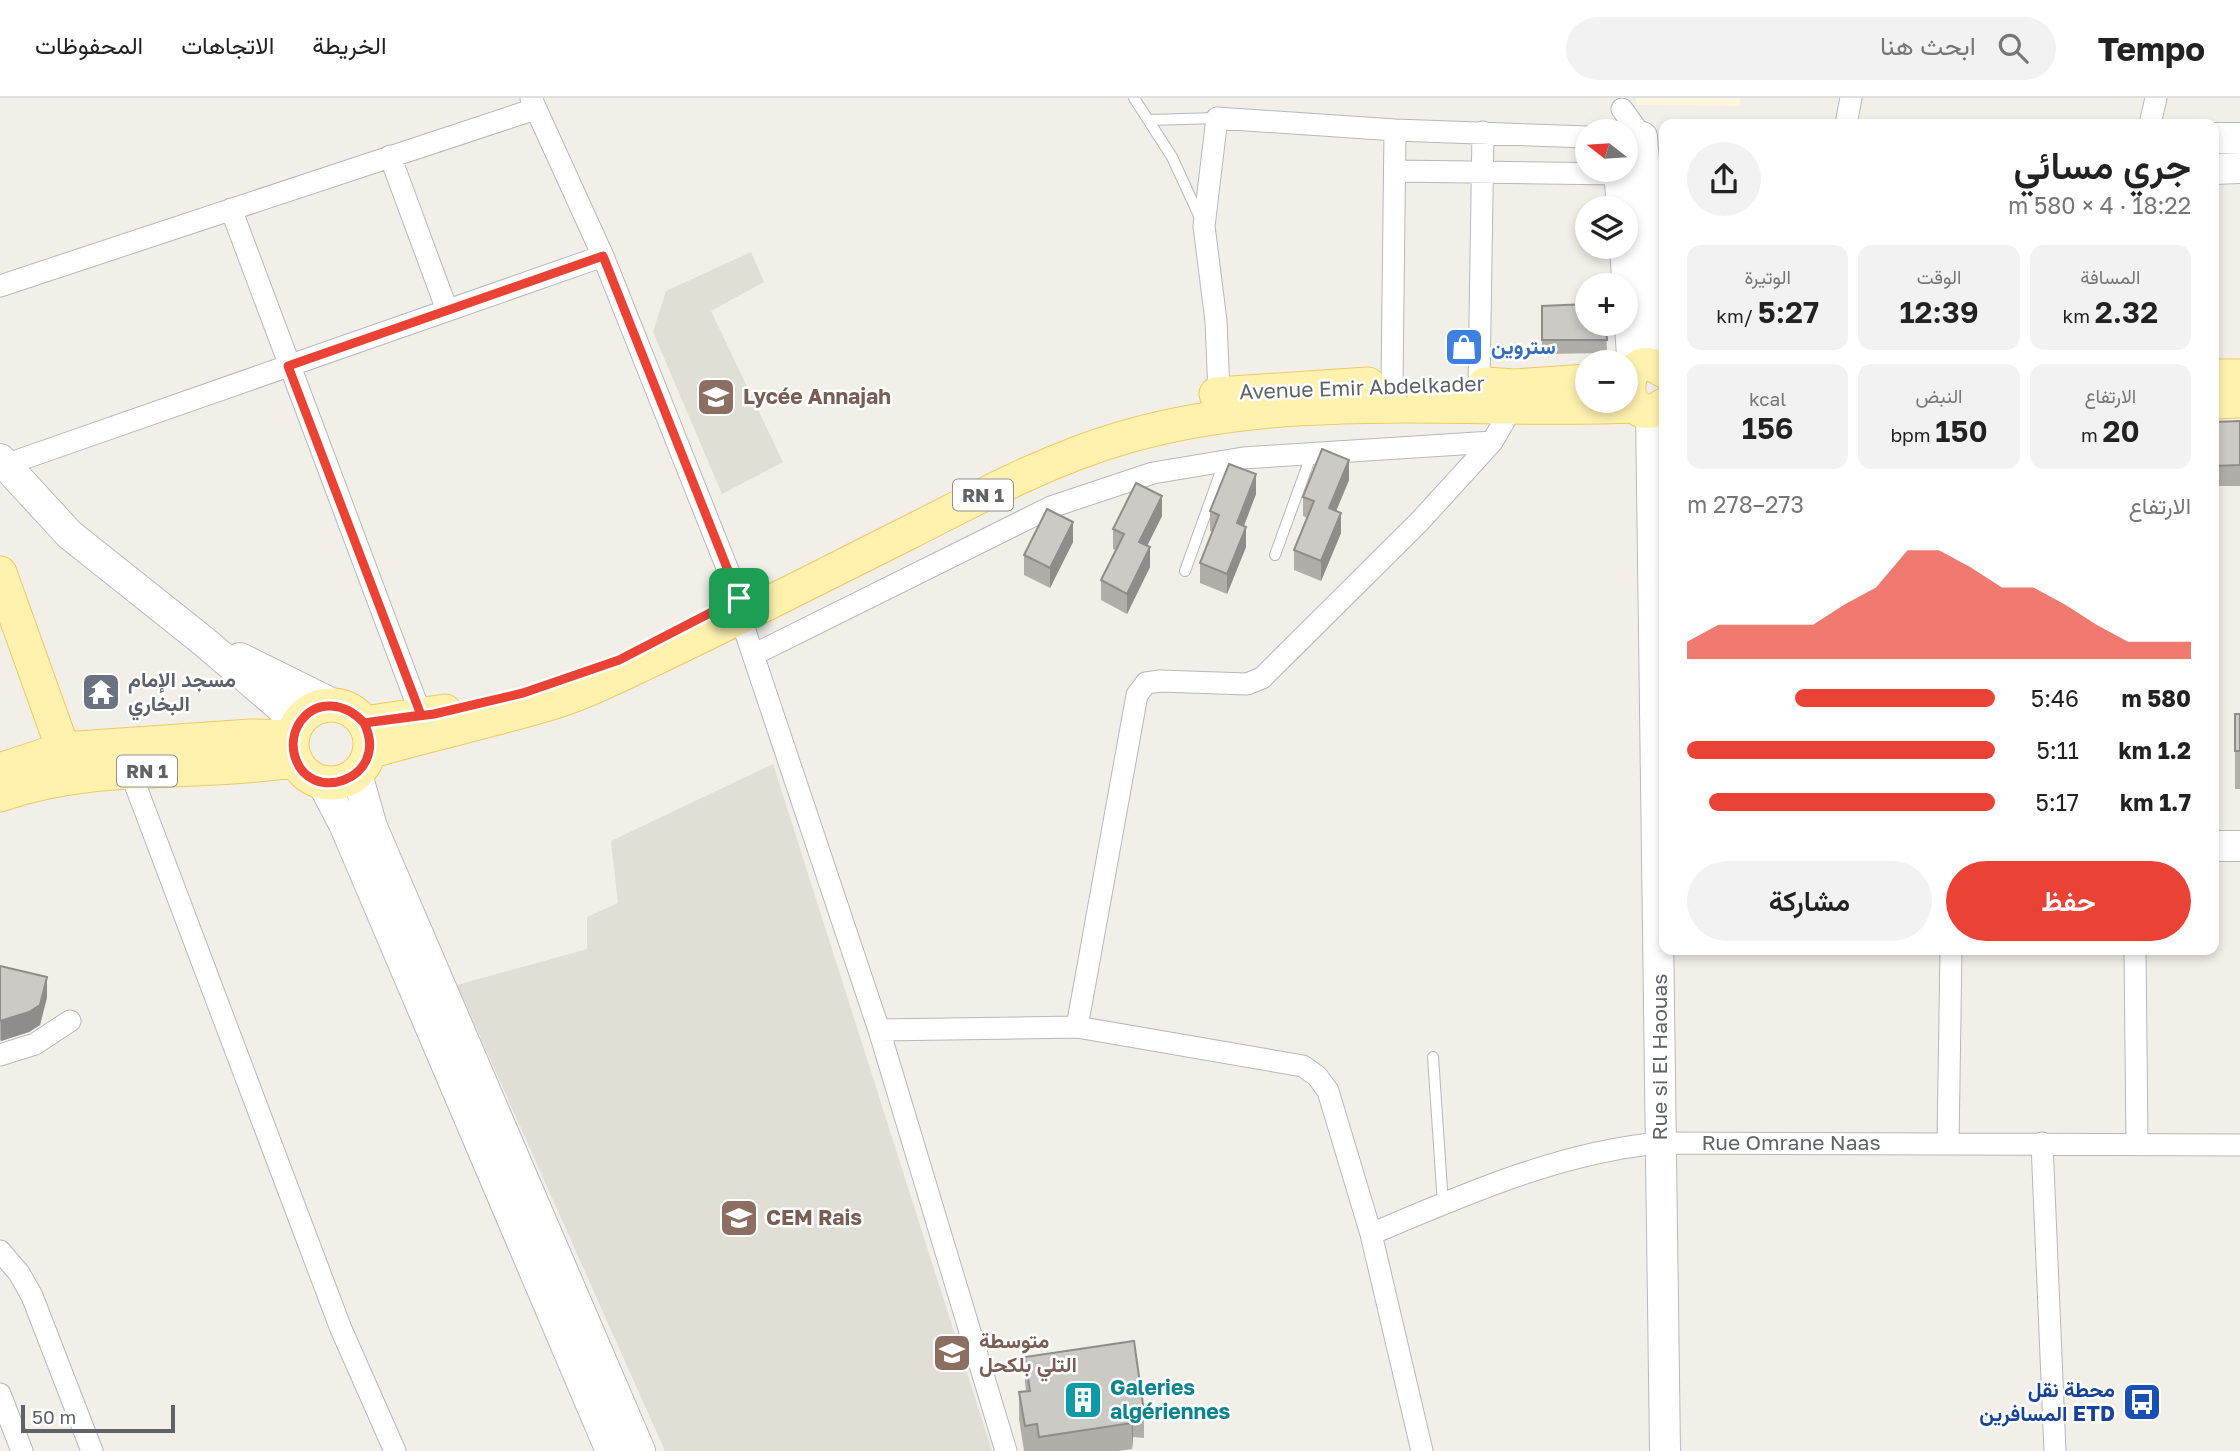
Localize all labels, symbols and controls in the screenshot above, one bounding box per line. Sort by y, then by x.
search box [1566,17,2056,80]
icon: search [1994,29,2032,67]
text: Tempo [2098,29,2205,68]
text: المحفوظات [35,30,143,59]
text: الاتجاهات [181,30,274,59]
text: الخريطة [312,30,387,59]
text: ابحث هنا [1880,30,1976,61]
north arrow [1575,119,1638,182]
map controls [1575,119,1638,413]
button: share [1687,142,1761,216]
text: جري مسائي [2014,142,2191,187]
text: 18:22 · 4 × 580 m [2008,191,2191,219]
button: layers [1575,196,1638,259]
text: الوتيرة [1744,265,1791,288]
text: الوقت [1917,265,1961,288]
text: المسافة [2080,265,2141,288]
button: + [1575,273,1638,336]
text: 5:27 [1758,294,1819,330]
text: 12:39 [1899,294,1979,330]
text: 2.32 [2095,294,2158,330]
text: /km [1716,304,1758,327]
text: km [2062,304,2095,327]
shop icon: ستروين [1443,326,1485,368]
place label: ستروين [1491,333,1556,360]
button: − [1575,350,1638,413]
street label: Avenue Emir Abdelkader [1239,370,1485,404]
school or university icon: Lycée Annajah [695,376,737,418]
place label: Lycée Annajah [743,383,891,409]
text: النبض [1916,384,1963,407]
text: الارتفاع [2085,384,2136,407]
text: kcal [1749,387,1786,410]
text: 156 [1742,410,1794,446]
text: 150 [1935,413,1988,449]
text: 20 [2103,413,2140,449]
text: bpm [1890,423,1935,446]
text: m [2081,423,2103,446]
road number: RN 1 [953,480,1013,510]
text: 273–278 m [1687,490,1804,518]
text: الارتفاع [2129,491,2191,519]
pin [709,568,769,628]
icon: arrive [720,579,758,617]
place label: مسجد الإمام البخاري [128,666,236,721]
temple icon: مسجد الإمام البخاري [80,671,122,713]
text: 5:46 [2031,684,2079,712]
text: 580 m [2121,684,2191,712]
text: 5:11 [2036,736,2079,764]
text: 1.2 km [2119,736,2191,764]
road number: RN 1 [117,756,177,786]
text: 5:17 [2035,788,2079,816]
text: 1.7 km [2120,788,2191,816]
button: مشاركة [1687,861,1932,941]
button: حفظ [1946,861,2191,941]
street label: Rue si El Haouas [1646,974,1672,1140]
street label: Rue Omrane Naas [1701,1129,1881,1155]
school or university icon: CEM Rais [718,1197,760,1239]
place label: CEM Rais [766,1204,862,1230]
place label: متوسطة التلي بلكحل [979,1327,1077,1382]
school or university icon: متوسطة التلي بلكحل [931,1332,973,1374]
place label: Galeries algériennes [1110,1374,1231,1424]
place label: محطة نقل المسافرين ETD [1979,1376,2115,1427]
building icon: Galeries algériennes [1062,1379,1104,1421]
bus stop icon: محطة نقل المسافرين ETD [2121,1381,2163,1423]
scale bar [21,1402,175,1434]
text: 50 m [32,1405,76,1428]

